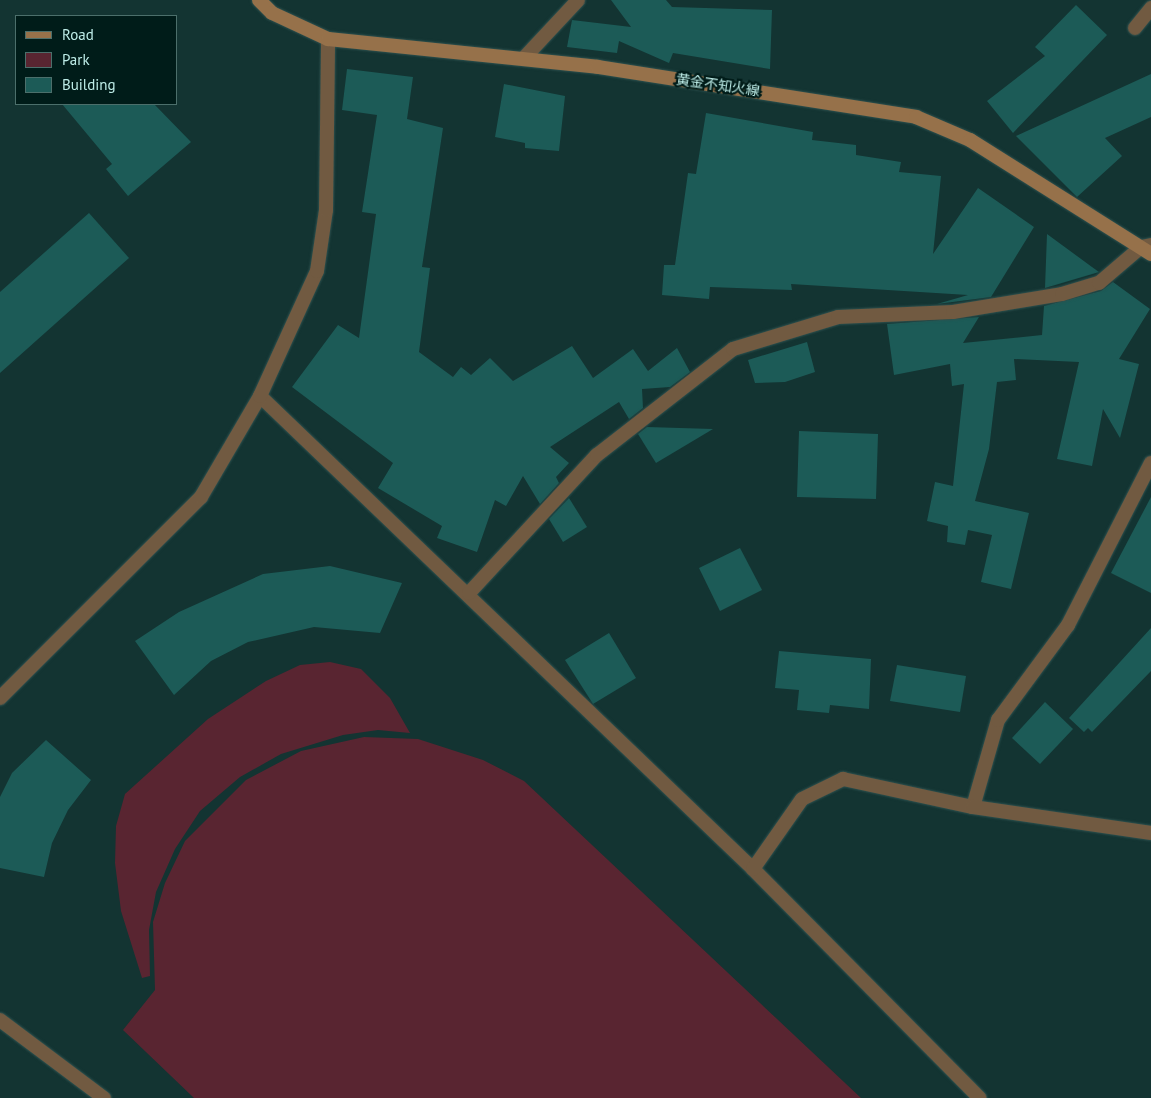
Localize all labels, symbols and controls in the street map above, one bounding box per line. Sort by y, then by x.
legend [15,15,178,105]
text: Road [62,25,94,44]
text: Park [62,50,90,69]
street label: 黄金不知火線 [675,71,761,99]
text: Building [62,75,116,94]

